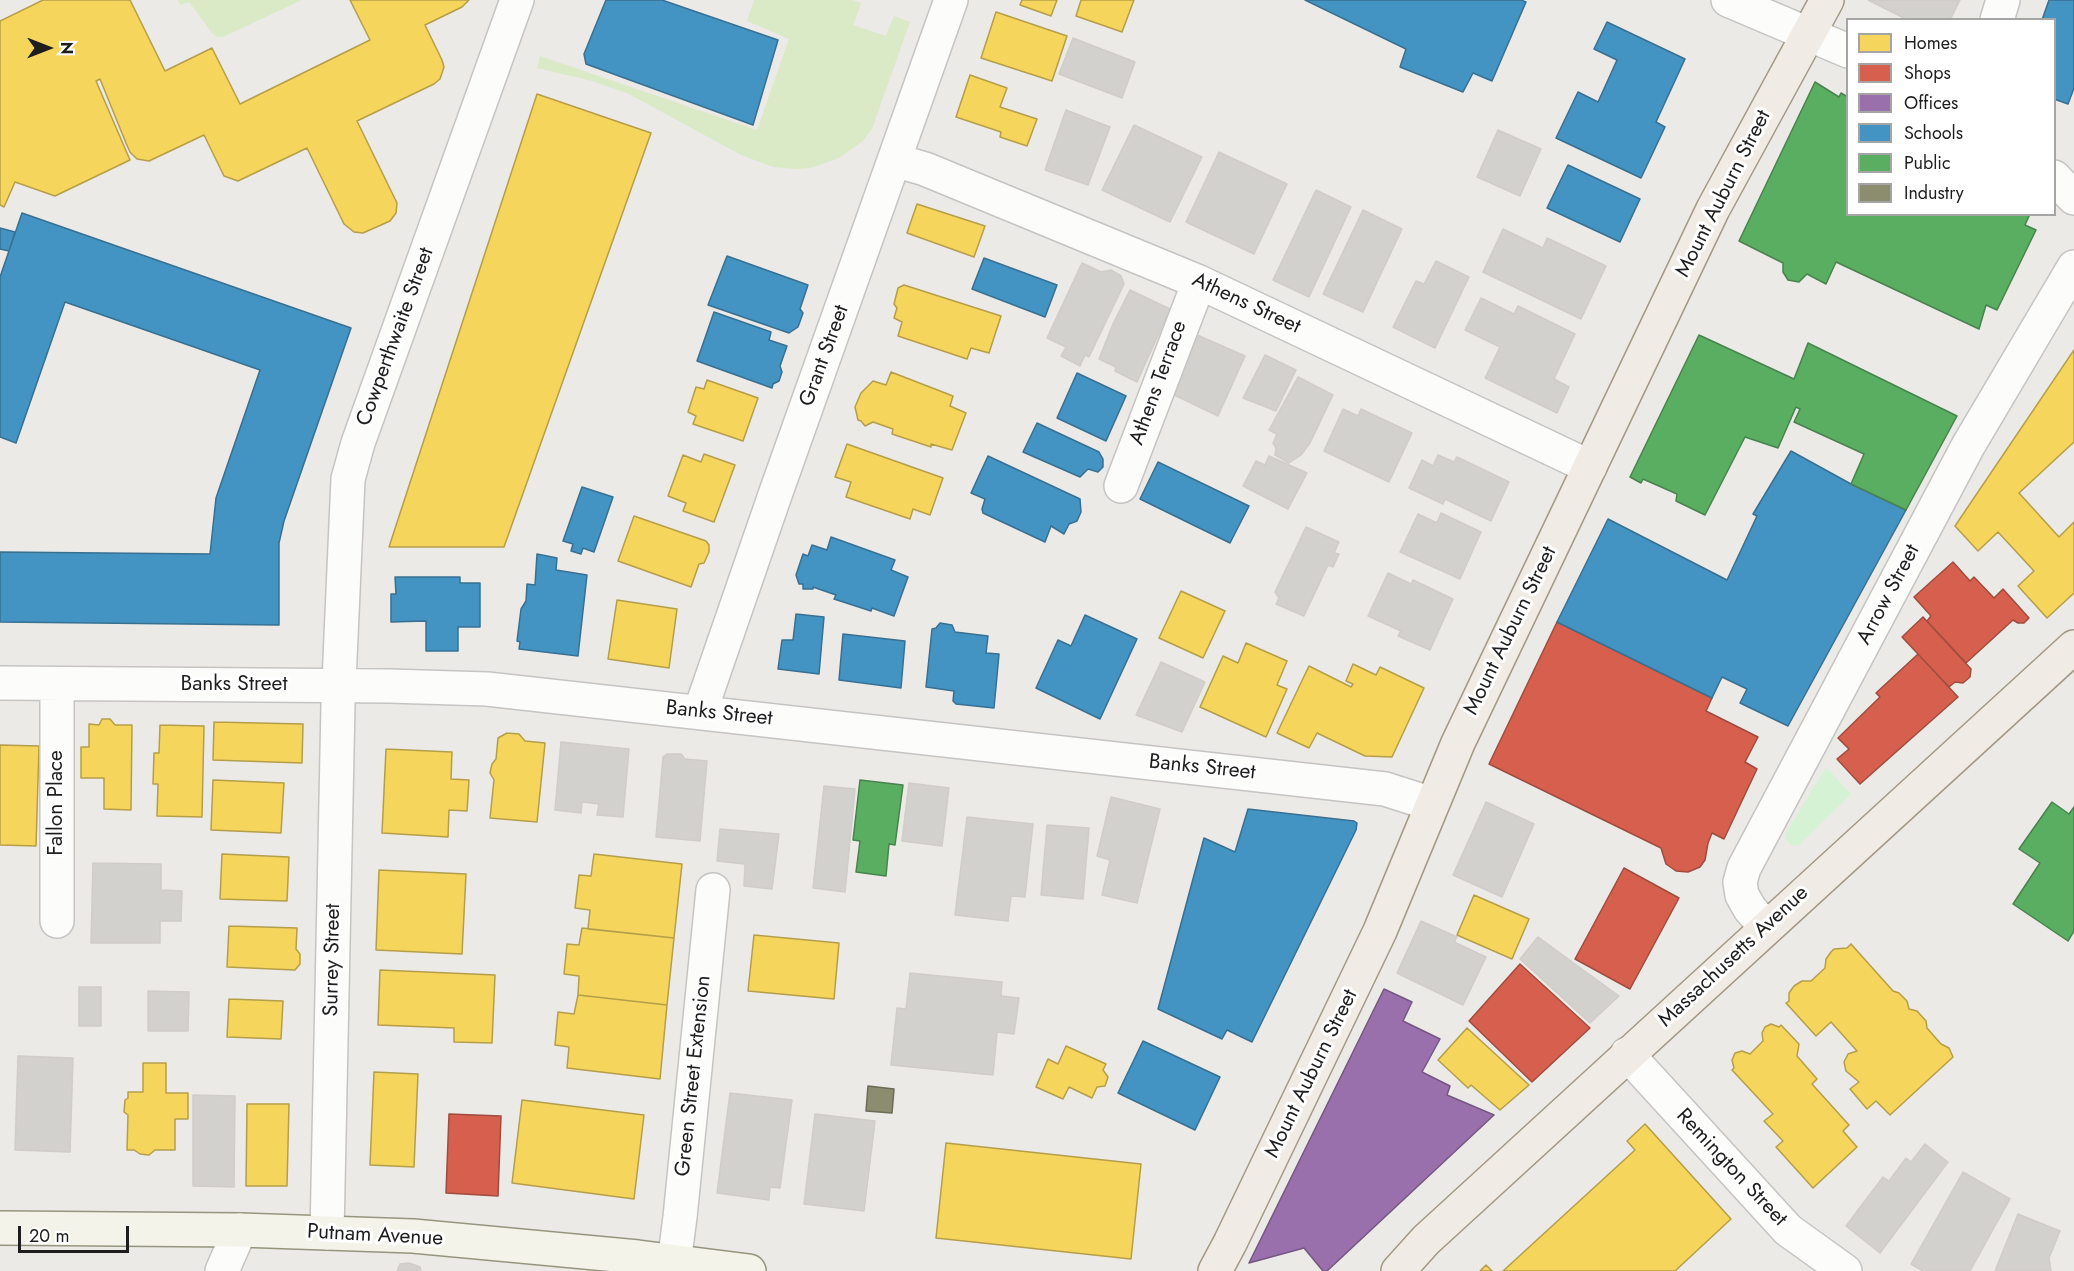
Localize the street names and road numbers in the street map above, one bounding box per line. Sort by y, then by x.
street label: Mount Auburn Street [1671,106,1777,282]
street label: Cowperthwaite Street [352,244,440,430]
street label: Athens Street [1188,268,1304,340]
street label: Grant Street [795,302,855,410]
street label: Athens Terrace [1125,317,1193,449]
street label: Arrow Street [1852,541,1926,649]
street label: Mount Auburn Street [1459,543,1563,719]
street label: Banks Street [181,672,287,698]
street label: Banks Street [664,696,774,732]
street label: Fallon Place [44,750,70,856]
street label: Banks Street [1147,750,1257,786]
street label: Massachusetts Avenue [1654,881,1814,1033]
street label: Surrey Street [319,903,347,1017]
street label: Green Street Extension [671,974,717,1178]
street label: Mount Auburn Street [1260,986,1364,1162]
street label: Remington Street [1670,1104,1792,1232]
street label: Putnam Avenue [306,1220,444,1252]

